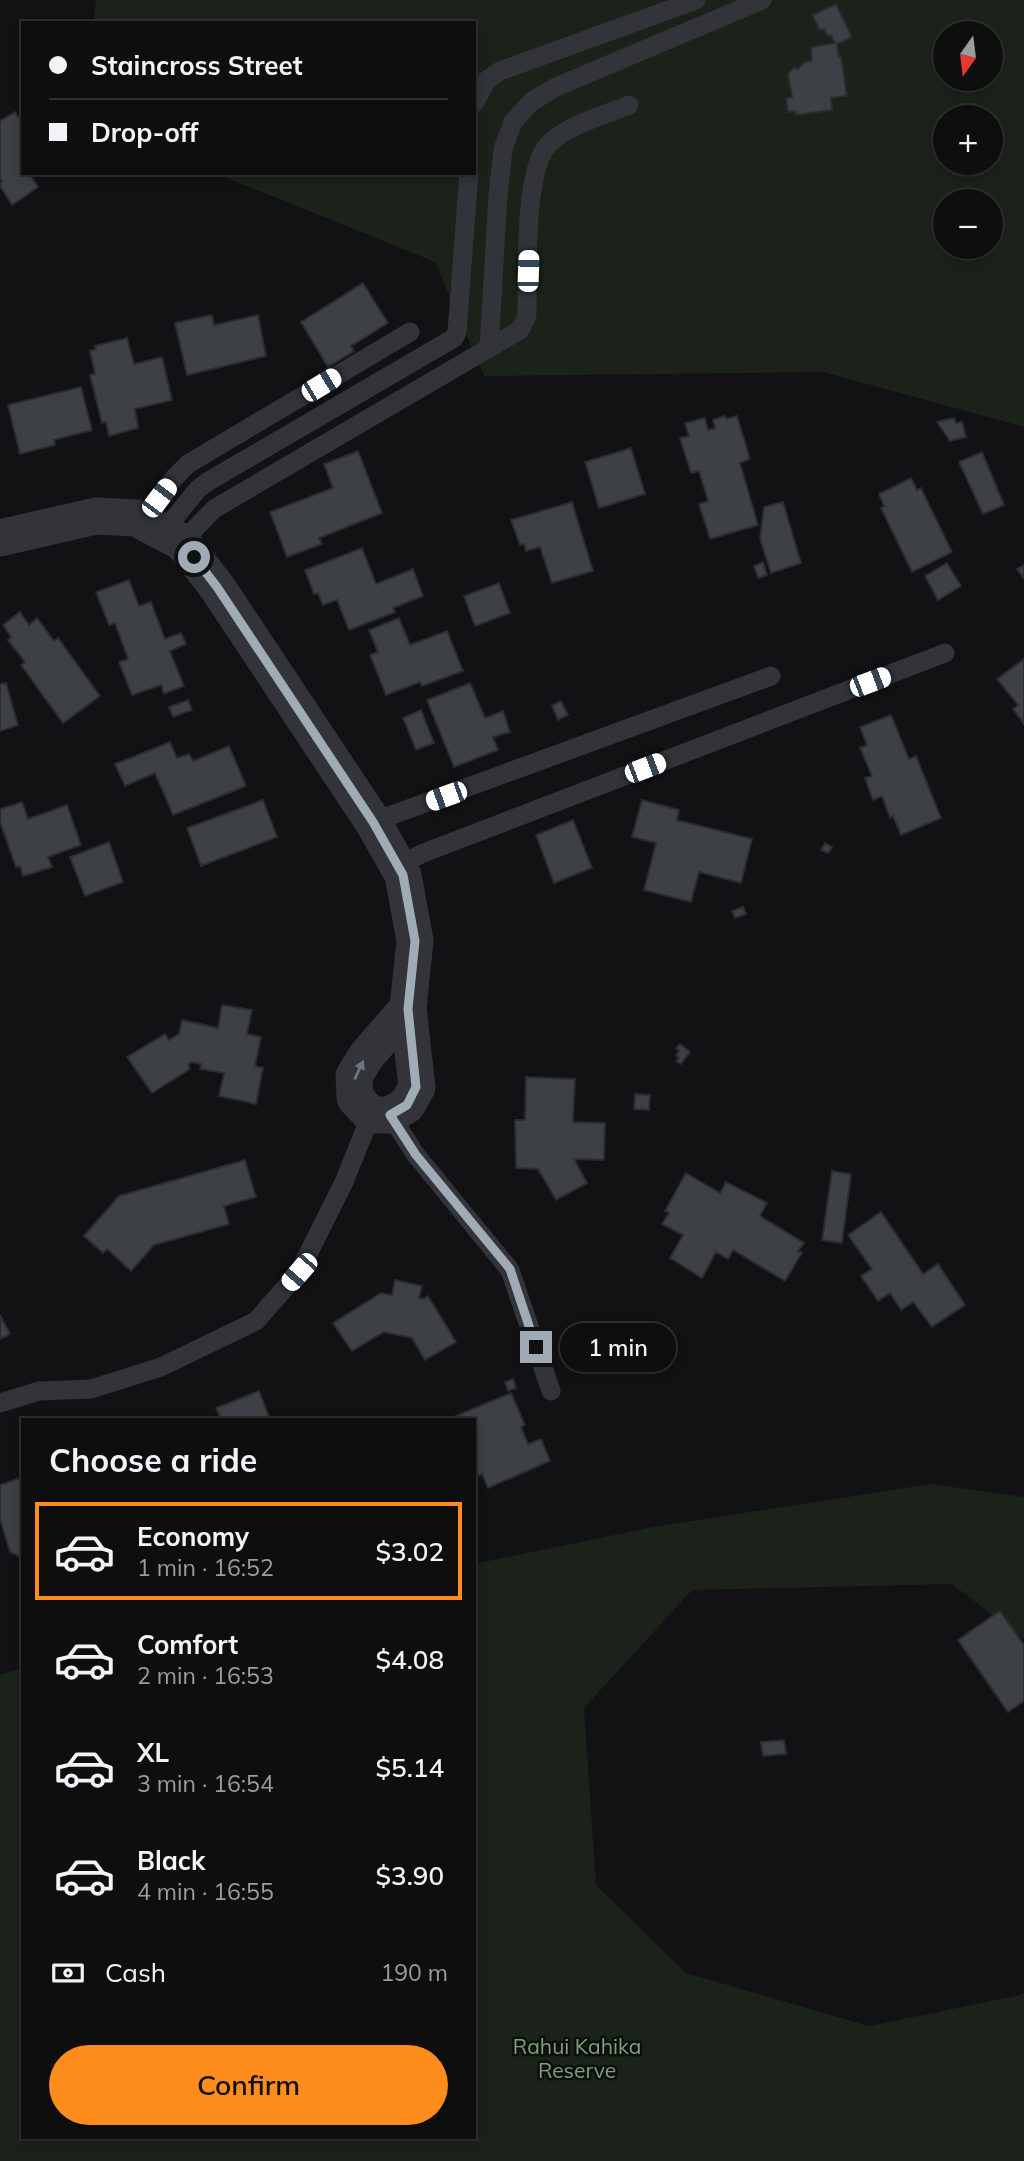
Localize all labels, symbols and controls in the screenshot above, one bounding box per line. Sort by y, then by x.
north arrow [933,21,1003,91]
map controls [933,21,1003,259]
text: Staincross Street [91,49,303,82]
button: + [933,105,1003,175]
text: Drop-off [91,116,198,149]
button: − [933,189,1003,259]
car [517,250,540,292]
car [298,365,345,405]
car [138,475,181,521]
route start [178,541,210,573]
car [847,665,894,699]
car [622,751,669,785]
car [423,779,470,813]
one-way arrow [353,1060,365,1080]
car [278,1249,321,1295]
callout: 1 min [560,1322,676,1372]
route end [520,1331,552,1363]
text: 1 min [588,1333,648,1362]
text: Choose a ride [49,1440,257,1480]
icon: car [53,1520,116,1583]
text: Economy [137,1520,249,1553]
text: $3.02 [375,1535,444,1568]
text: 1 min · 16:52 [137,1553,274,1582]
icon: car [53,1628,116,1691]
text: Comfort [137,1628,238,1661]
text: $4.08 [375,1643,444,1676]
text: 2 min · 16:53 [137,1661,274,1690]
icon: car [53,1736,116,1799]
text: XL [137,1736,169,1769]
text: $5.14 [375,1751,444,1784]
text: 3 min · 16:54 [137,1769,274,1798]
icon: car [53,1844,116,1907]
text: Black [137,1844,205,1877]
text: $3.90 [375,1859,444,1892]
text: 4 min · 16:55 [137,1877,274,1906]
icon: cash [49,1954,87,1992]
text: Cash [105,1956,166,1989]
text: 190 m [380,1958,448,1987]
park label: Rahui Kahika Reserve [513,2033,641,2083]
button: Confirm [49,2045,448,2125]

